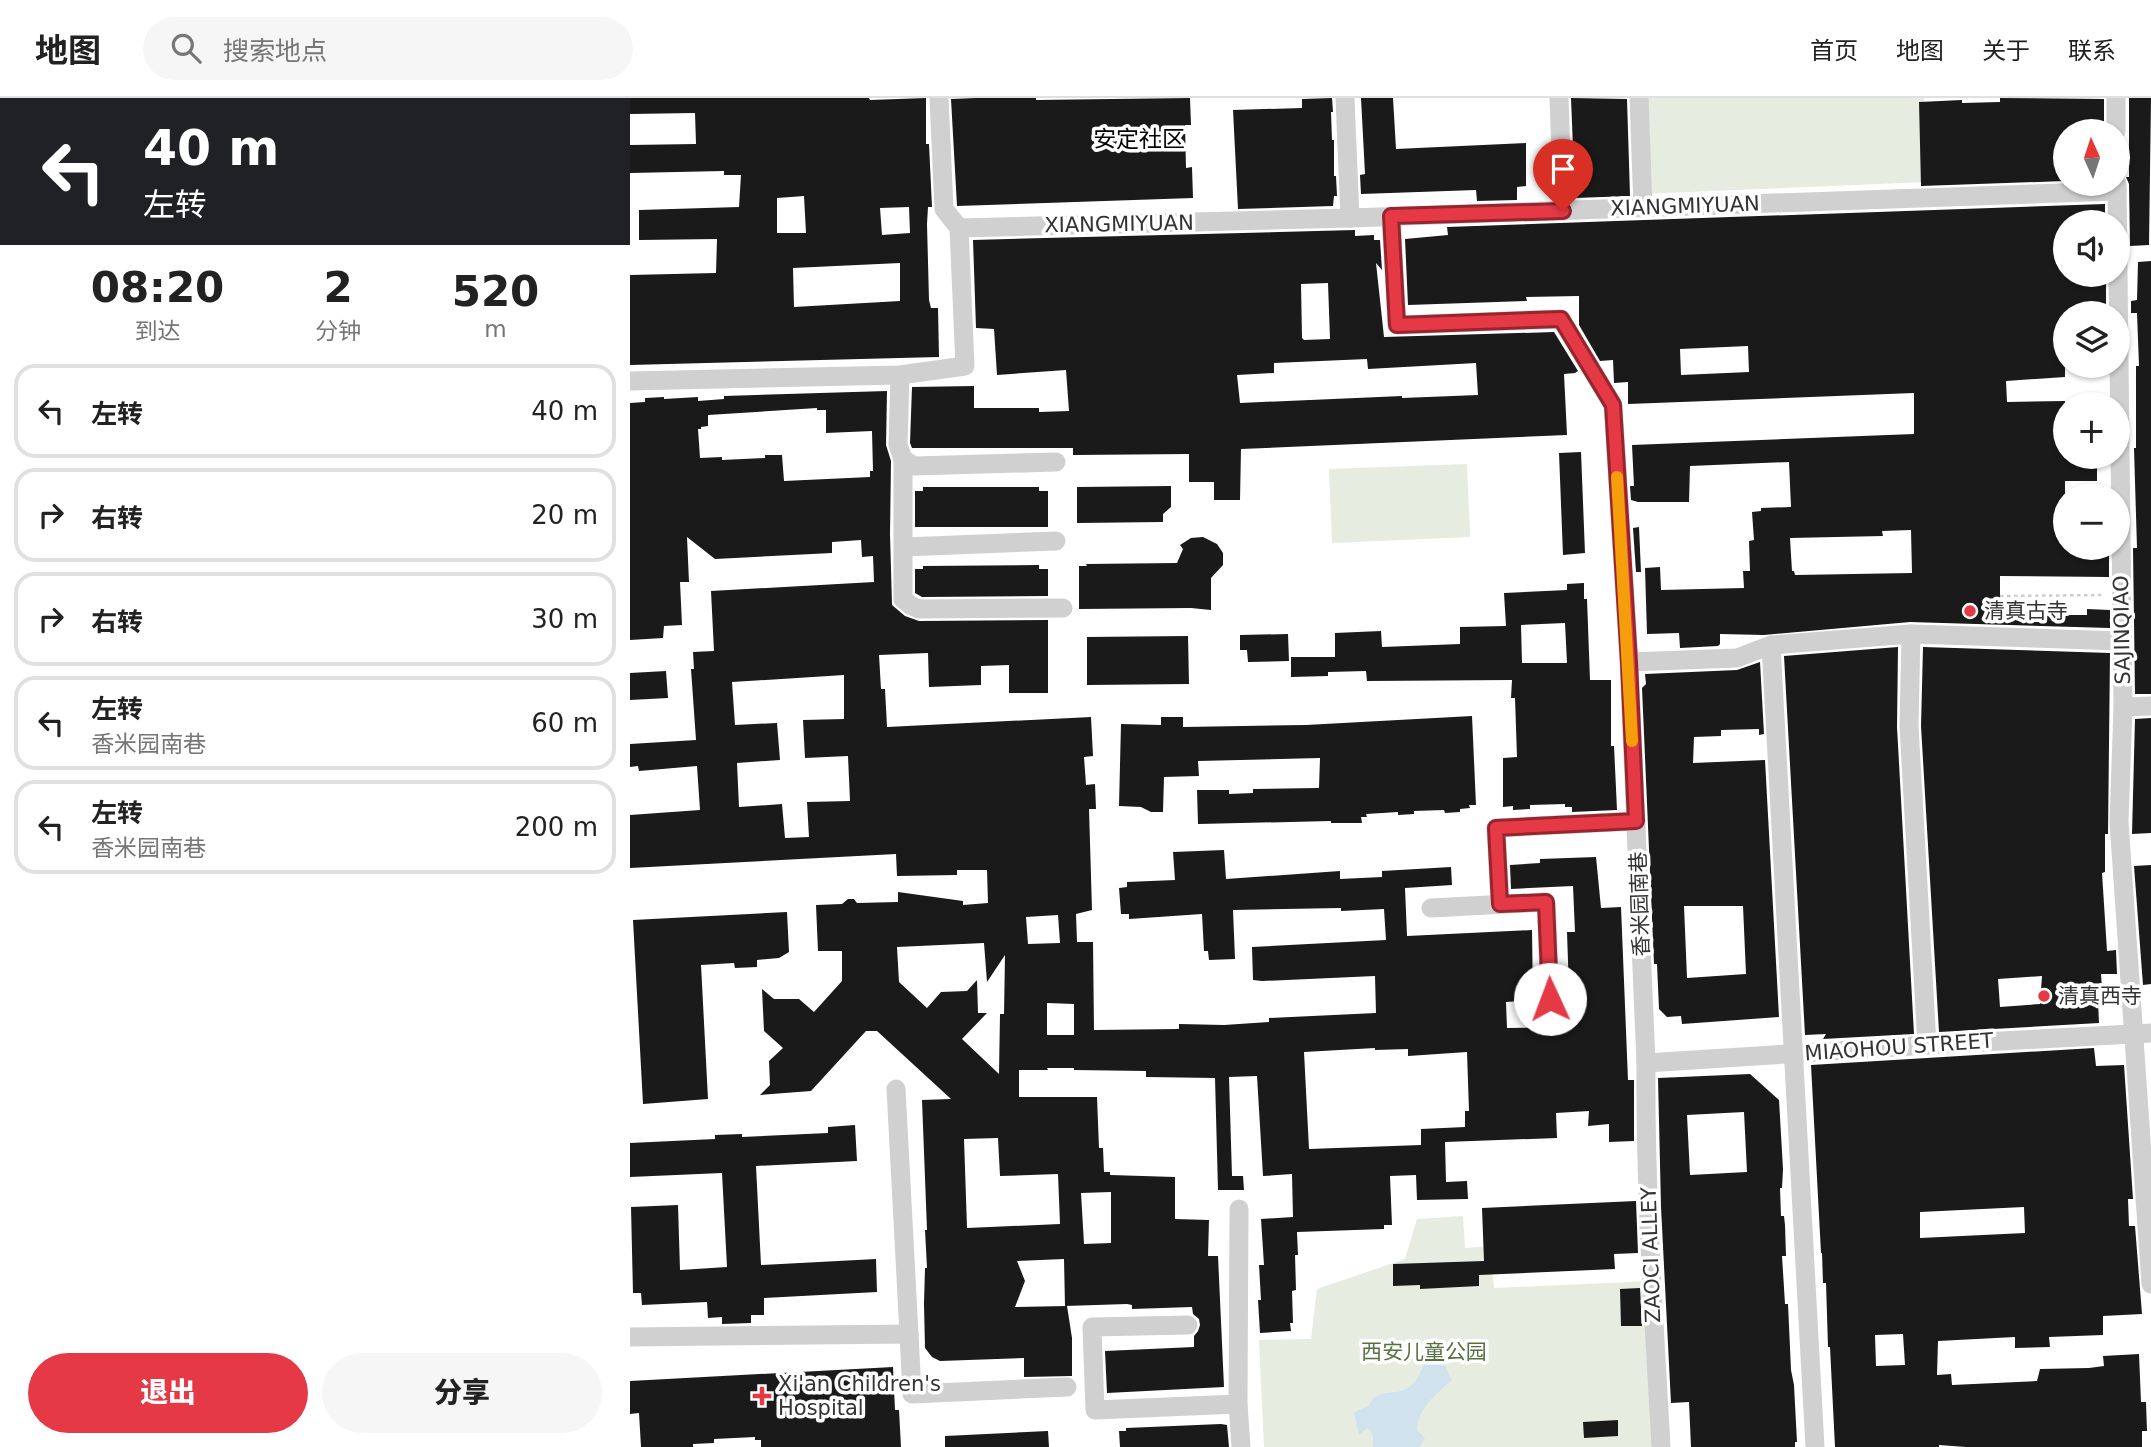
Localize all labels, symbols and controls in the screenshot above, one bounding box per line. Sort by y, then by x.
search box [143,17,633,80]
icon: search [167,29,205,67]
text: 地图 [35,31,101,70]
text: 搜索地点 [223,36,327,66]
text: 首页 [1810,37,1858,65]
text: 地图 [1896,37,1944,65]
text: 关于 [1982,37,2030,65]
text: 联系 [2068,37,2116,65]
north arrow [2053,119,2130,196]
map controls [2053,119,2130,560]
text: 40 m [143,120,279,177]
icon: left [28,126,119,217]
district label: 安定社区 [1093,126,1185,152]
pin [1533,139,1593,211]
icon: arrive [1544,150,1582,188]
text: 左转 [143,186,207,224]
street label: XIANGMIYUAN [1610,191,1760,221]
button: sound [2053,210,2130,287]
street label: XIANGMIYUAN [1044,211,1194,237]
text: 08:20 [91,263,224,312]
text: 2 [323,263,353,312]
text: 520 [452,267,539,316]
button: layers [2053,301,2130,378]
text: m [484,316,507,342]
text: 到达 [135,318,181,344]
text: 分钟 [315,318,361,344]
icon: left [32,392,70,430]
button: + [2053,392,2130,469]
text: 40 m [531,396,598,426]
text: 左转 [91,399,143,429]
button: − [2053,483,2130,560]
icon: right [32,496,70,534]
text: 20 m [531,500,598,530]
text: 右转 [91,503,143,533]
street label: SAJINQIAO [2109,575,2135,685]
place label: 清真古寺 [1984,599,2068,623]
icon: right [32,600,70,638]
marker: 清真古寺 [1962,603,1978,619]
text: 30 m [531,604,598,634]
text: 右转 [91,607,143,637]
text: 左转 [91,694,143,724]
icon: left [32,704,70,742]
text: 60 m [531,708,598,738]
text: 香米园南巷 [91,731,206,757]
text: 左转 [91,798,143,828]
icon: left [32,808,70,846]
text: 200 m [515,812,598,842]
text: 香米园南巷 [91,835,206,861]
street label: 香米园南巷 [1626,851,1654,957]
position arrow [1513,962,1587,1036]
place label: 清真西寺 [2058,984,2142,1008]
marker: 清真西寺 [2036,988,2052,1004]
street label: MIAOHOU STREET [1804,1028,1994,1066]
street label: ZAOCI ALLEY [1637,1186,1665,1324]
park label: 西安儿童公园 [1361,1340,1487,1364]
button: 退出 [28,1353,308,1433]
button: 分享 [322,1353,602,1433]
place label: Xi'an Children's Hospital [778,1372,941,1420]
marker: Xi'an Children's Hospital [752,1386,772,1406]

